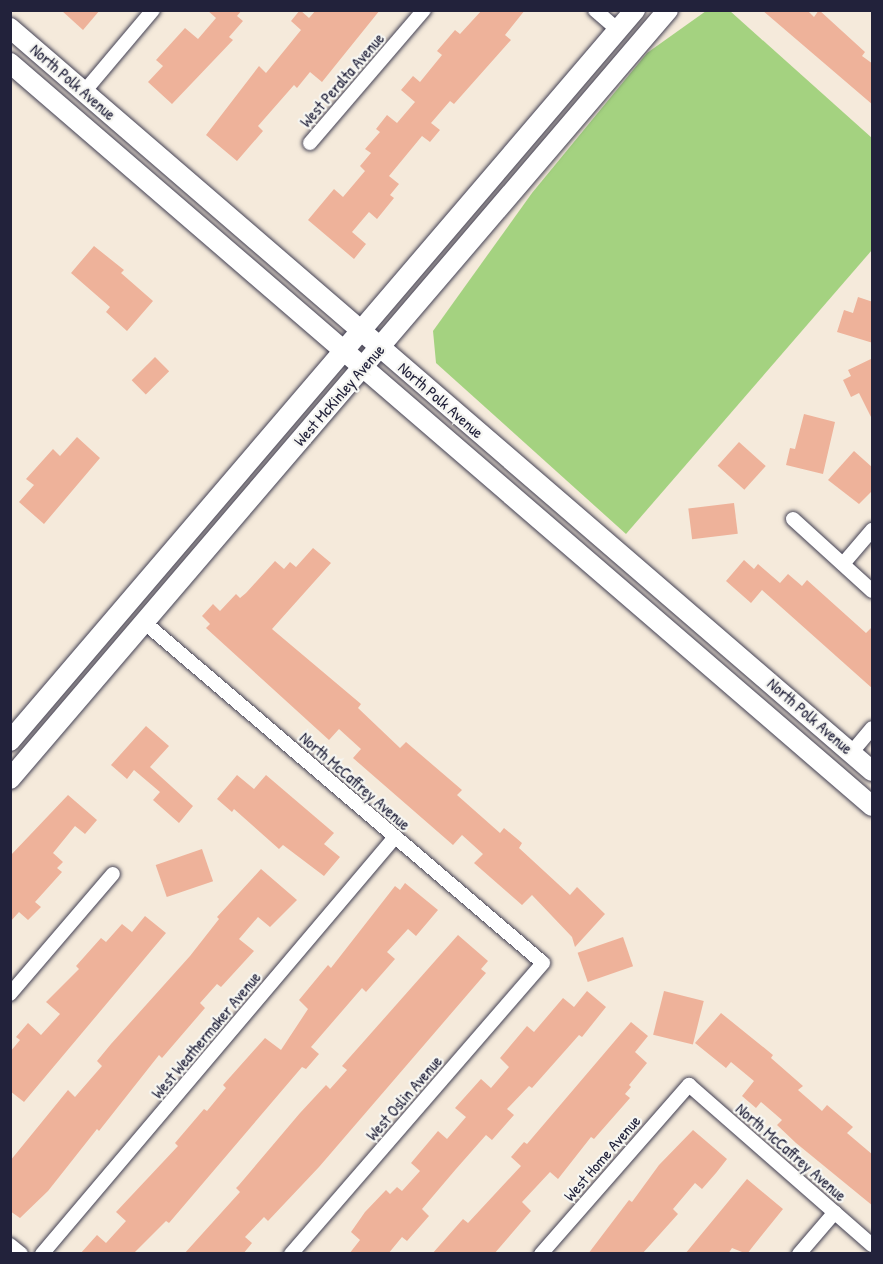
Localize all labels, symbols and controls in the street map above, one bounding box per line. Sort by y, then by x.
street label: West Peralta Avenue [296,29,388,131]
street label: North Polk Avenue [27,40,119,124]
street label: West McKinley Avenue [290,340,388,450]
street label: North Polk Avenue [395,358,487,442]
street label: North Polk Avenue [764,674,856,758]
street label: North McCaffrey Avenue [296,728,414,834]
street label: West Weathermaker Avenue [147,968,265,1102]
street label: West Oslin Avenue [362,1052,446,1144]
street label: North McCaffrey Avenue [732,1099,850,1205]
street label: West Home Avenue [560,1111,644,1205]

